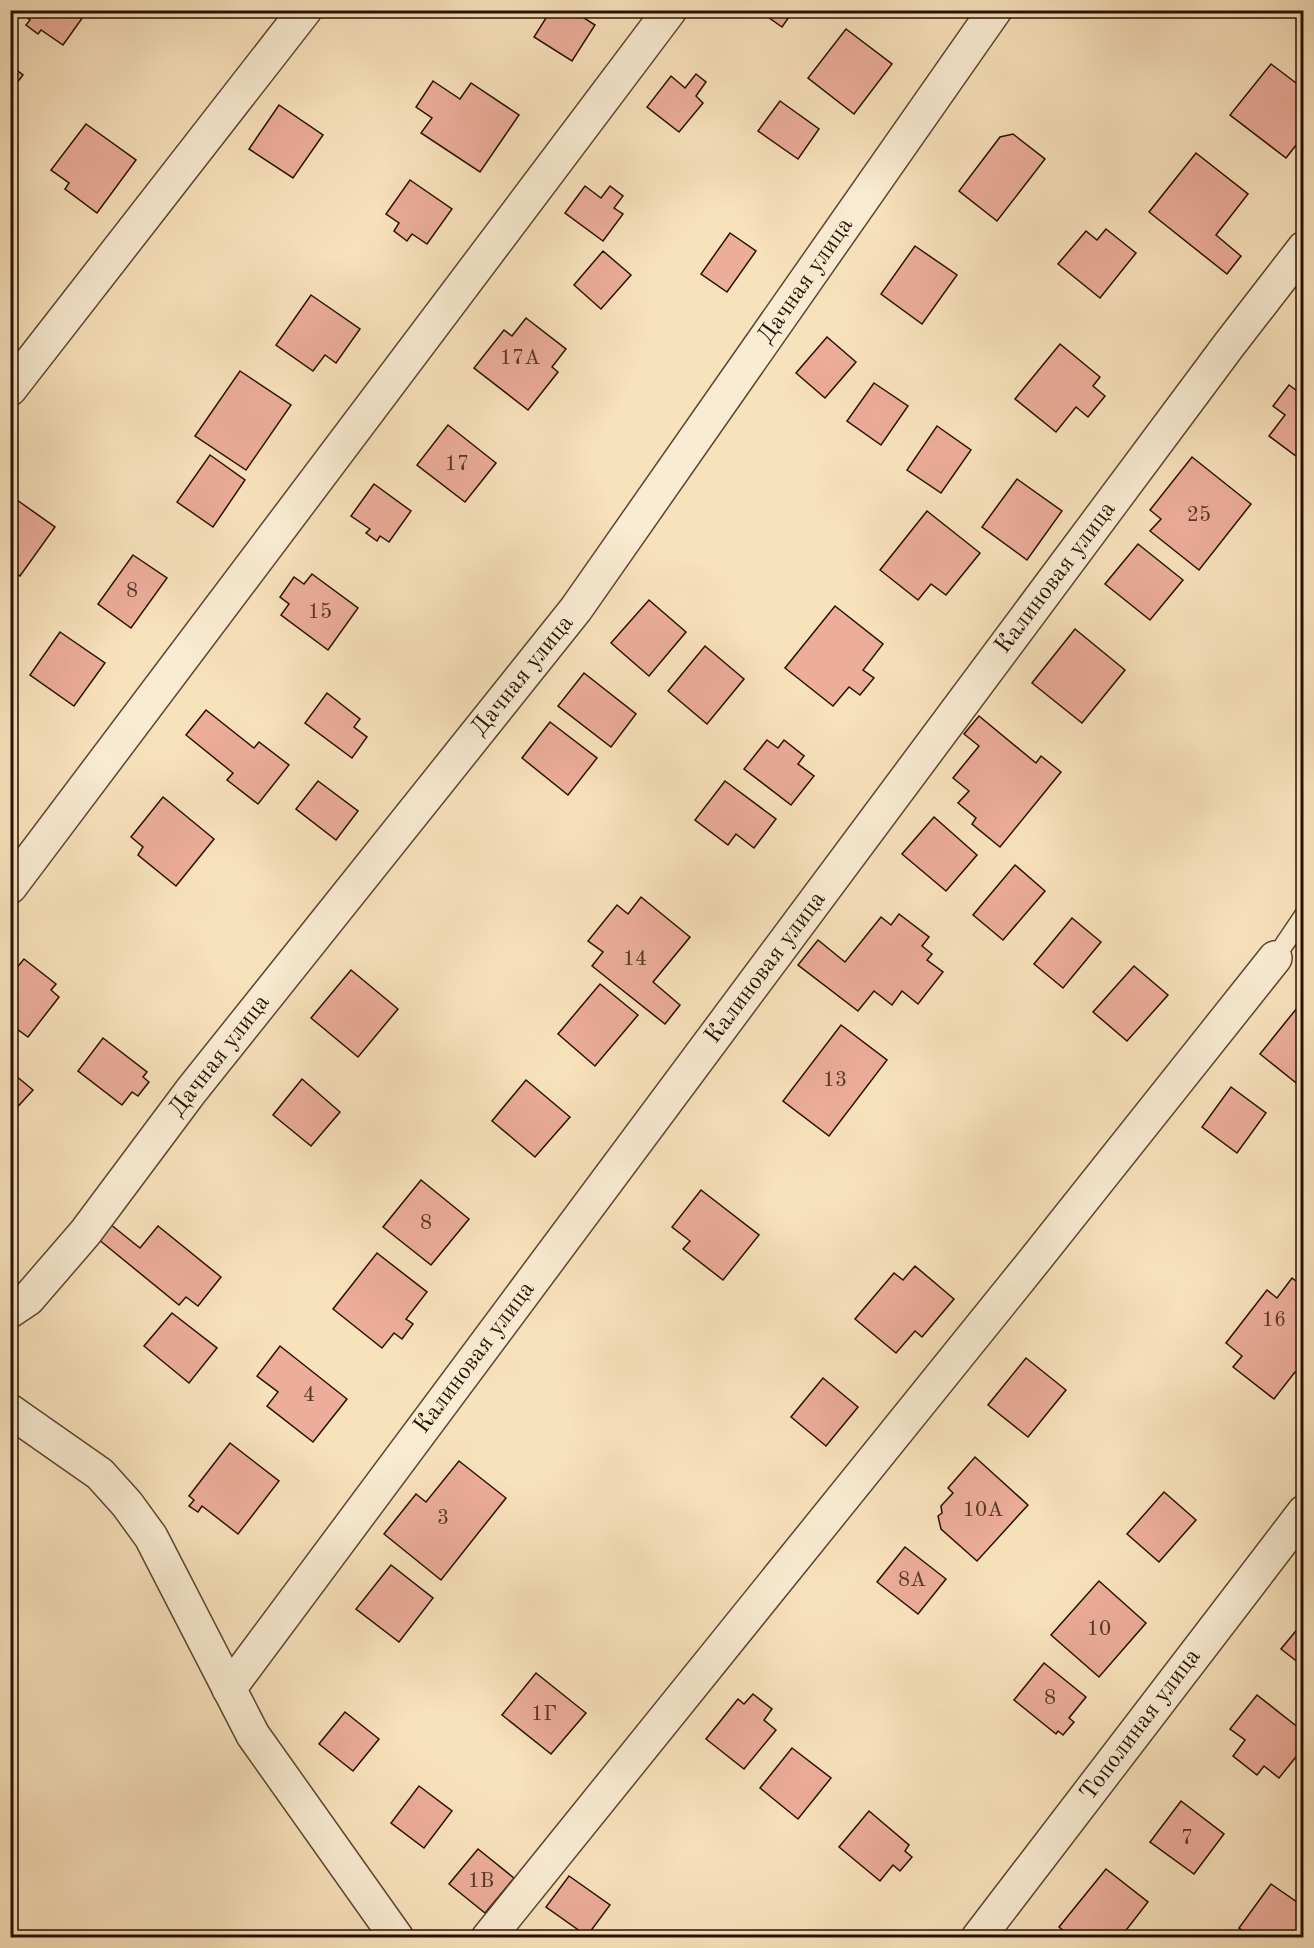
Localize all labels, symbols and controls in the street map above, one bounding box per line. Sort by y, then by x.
street label: Дачная улица [754,214,858,348]
house number: 17А [500,348,540,369]
house number: 17 [445,454,469,475]
street label: Калиновая улица [991,497,1121,658]
house number: 25 [1187,505,1211,526]
house number: 8 [126,581,138,602]
house number: 15 [308,602,332,623]
street label: Дачная улица [467,611,579,741]
street label: Калиновая улица [701,887,831,1048]
house number: 14 [623,949,647,970]
street label: Дачная улица [165,990,275,1121]
house number: 13 [823,1070,847,1091]
house number: 8 [420,1213,432,1234]
street label: Калиновая улица [410,1277,540,1438]
house number: 16 [1262,1310,1286,1331]
house number: 4 [303,1385,315,1406]
house number: 10А [963,1500,1003,1521]
house number: 3 [437,1508,449,1529]
house number: 8А [898,1570,926,1591]
house number: 10 [1087,1619,1111,1640]
street label: Тополиная улица [1076,1645,1206,1805]
house number: 8 [1044,1688,1056,1709]
house number: 1Г [531,1704,557,1725]
house number: 7 [1181,1828,1193,1849]
house number: 1В [468,1871,494,1892]

